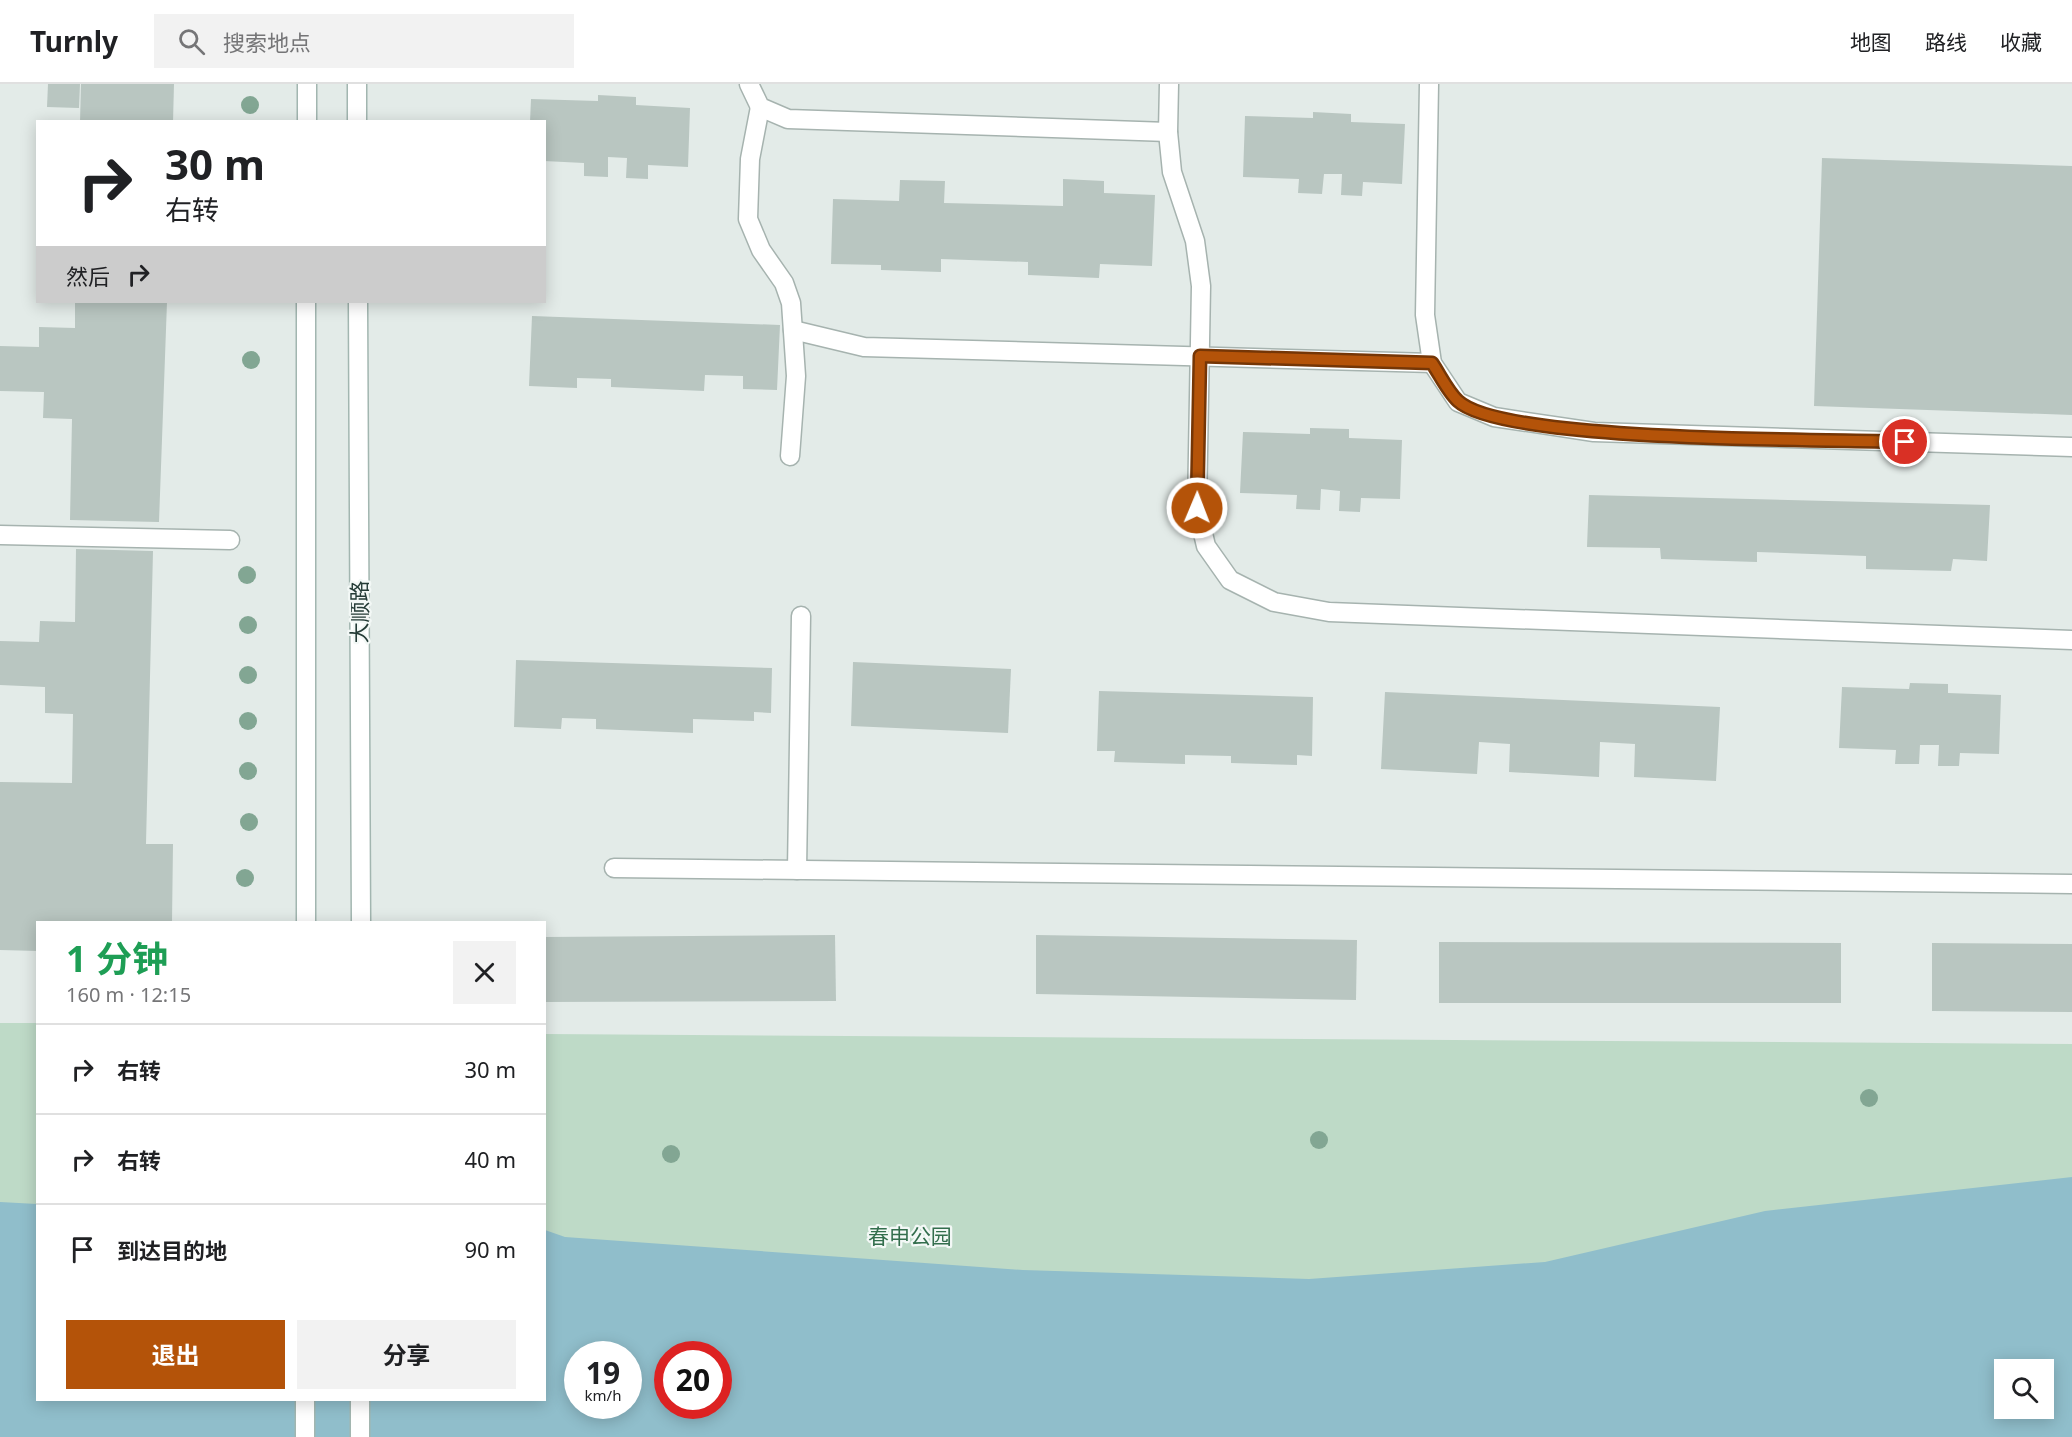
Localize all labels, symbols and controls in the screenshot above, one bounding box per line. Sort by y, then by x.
search box [154,14,574,68]
text: Turnly [30,22,118,60]
icon: search [175,25,208,58]
text: 搜索地点 [223,27,311,57]
text: 地图 [1850,28,1892,56]
text: 路线 [1925,28,1967,56]
text: 收藏 [2000,28,2042,56]
text: 30 m [165,135,265,192]
icon: right [66,144,144,222]
text: 右转 [165,191,219,228]
icon: right [122,258,155,291]
text: 然后 [66,261,110,291]
pin [1879,416,1930,467]
icon: arrive [1888,425,1921,458]
position arrow [1165,476,1229,540]
street label: 大顺路 [345,581,373,644]
text: 1 分钟 [66,934,168,983]
button: close [453,941,516,1004]
text: 160 m · 12:15 [66,981,191,1008]
icon: right [66,1053,99,1086]
text: 30 m [465,1054,516,1084]
text: 右转 [117,1055,161,1085]
icon: right [66,1143,99,1176]
text: 40 m [465,1144,516,1174]
text: 右转 [117,1145,161,1175]
park label: 春申公园 [868,1222,952,1250]
icon: arrive [66,1233,99,1266]
text: 90 m [465,1234,516,1264]
text: 到达目的地 [117,1235,227,1265]
button: 退出 [66,1320,285,1389]
button: 分享 [297,1320,516,1389]
speed limit sign: 20 [654,1341,732,1419]
text: 19 [586,1352,620,1393]
map controls [1994,1359,2054,1419]
button: search [1994,1359,2054,1419]
text: km/h [585,1385,621,1405]

